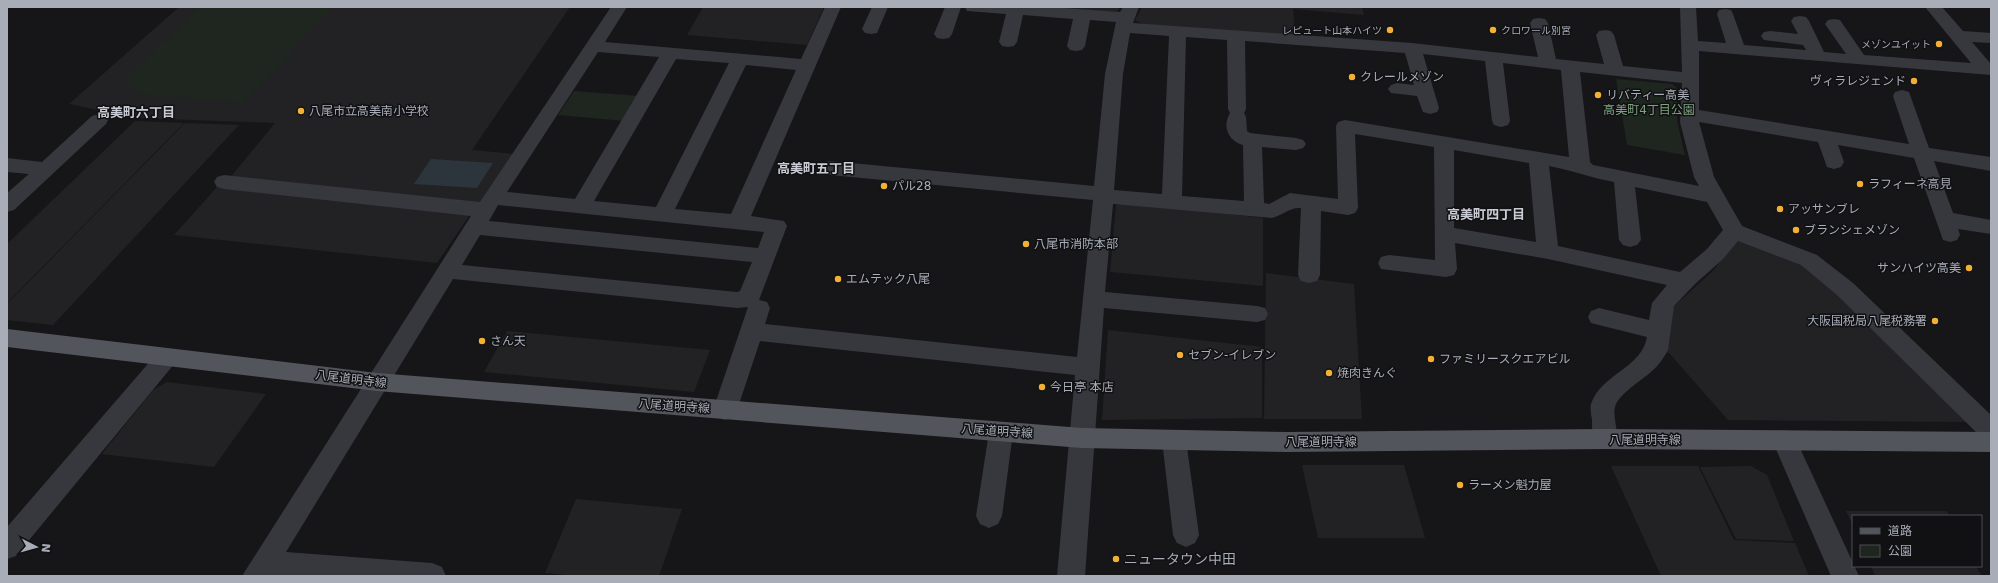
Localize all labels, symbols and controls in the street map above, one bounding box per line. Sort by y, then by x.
place label: レピュート山本ハイツ [1282,25,1382,36]
marker: レピュート山本ハイツ [1385,25,1395,35]
marker: クロワール別宮 [1488,25,1498,35]
place label: クロワール別宮 [1501,25,1571,36]
place label: メゾンユイット [1861,39,1931,50]
marker: メゾンユイット [1934,39,1944,49]
place label: クレールメゾン [1360,70,1444,84]
marker: クレールメゾン [1347,72,1357,82]
place label: ヴィラレジェンド [1810,74,1906,88]
marker: ヴィラレジェンド [1909,76,1919,86]
place label: リバティー高美 [1606,88,1689,102]
marker: リバティー高美 [1593,90,1603,100]
park label: 高美町4丁目公園 [1603,103,1695,117]
place label: 八尾市立高美南小学校 [309,104,429,118]
district label: 高美町六丁目 [97,105,175,120]
marker: 八尾市立高美南小学校 [296,106,306,116]
district label: 高美町五丁目 [777,161,855,176]
place label: ラフィーネ高見 [1868,177,1952,191]
place label: パル28 [892,179,931,193]
marker: ラフィーネ高見 [1855,179,1865,189]
marker: パル28 [879,181,889,191]
place label: アッサンブレ [1788,202,1860,216]
marker: アッサンブレ [1775,204,1785,214]
district label: 高美町四丁目 [1447,207,1525,222]
place label: ブランシェメゾン [1804,223,1900,237]
marker: ブランシェメゾン [1791,225,1801,235]
place label: 八尾市消防本部 [1034,237,1118,251]
marker: 八尾市消防本部 [1021,239,1031,249]
place label: サンハイツ高美 [1877,261,1961,275]
marker: サンハイツ高美 [1964,263,1974,273]
place label: エムテック八尾 [846,272,930,286]
marker: エムテック八尾 [833,274,843,284]
place label: 大阪国税局八尾税務署 [1807,314,1927,328]
marker: 大阪国税局八尾税務署 [1930,316,1940,326]
place label: さん天 [490,334,526,348]
marker: さん天 [477,336,487,346]
place label: セブン-イレブン [1188,348,1276,362]
marker: セブン-イレブン [1175,350,1185,360]
place label: ファミリースクエアビル [1439,352,1570,366]
marker: ファミリースクエアビル [1426,354,1436,364]
place label: 焼肉きんぐ [1337,366,1397,380]
street label: 八尾道明寺線 [314,368,388,390]
marker: 焼肉きんぐ [1324,368,1334,378]
place label: 今日亭 本店 [1050,380,1114,394]
marker: 今日亭 本店 [1037,382,1047,392]
street label: 八尾道明寺線 [638,397,710,415]
street label: 八尾道明寺線 [961,422,1033,440]
street label: 八尾道明寺線 [1609,433,1681,447]
street label: 八尾道明寺線 [1285,435,1357,449]
place label: ラーメン魁力屋 [1468,478,1552,492]
marker: ラーメン魁力屋 [1455,480,1465,490]
legend [1852,515,1982,567]
text: 道路 [1888,524,1912,538]
north arrow [16,527,56,567]
text: N [39,543,52,553]
text: 公園 [1888,544,1912,558]
place label: ニュータウン中田 [1124,551,1236,567]
marker: ニュータウン中田 [1111,554,1121,564]

